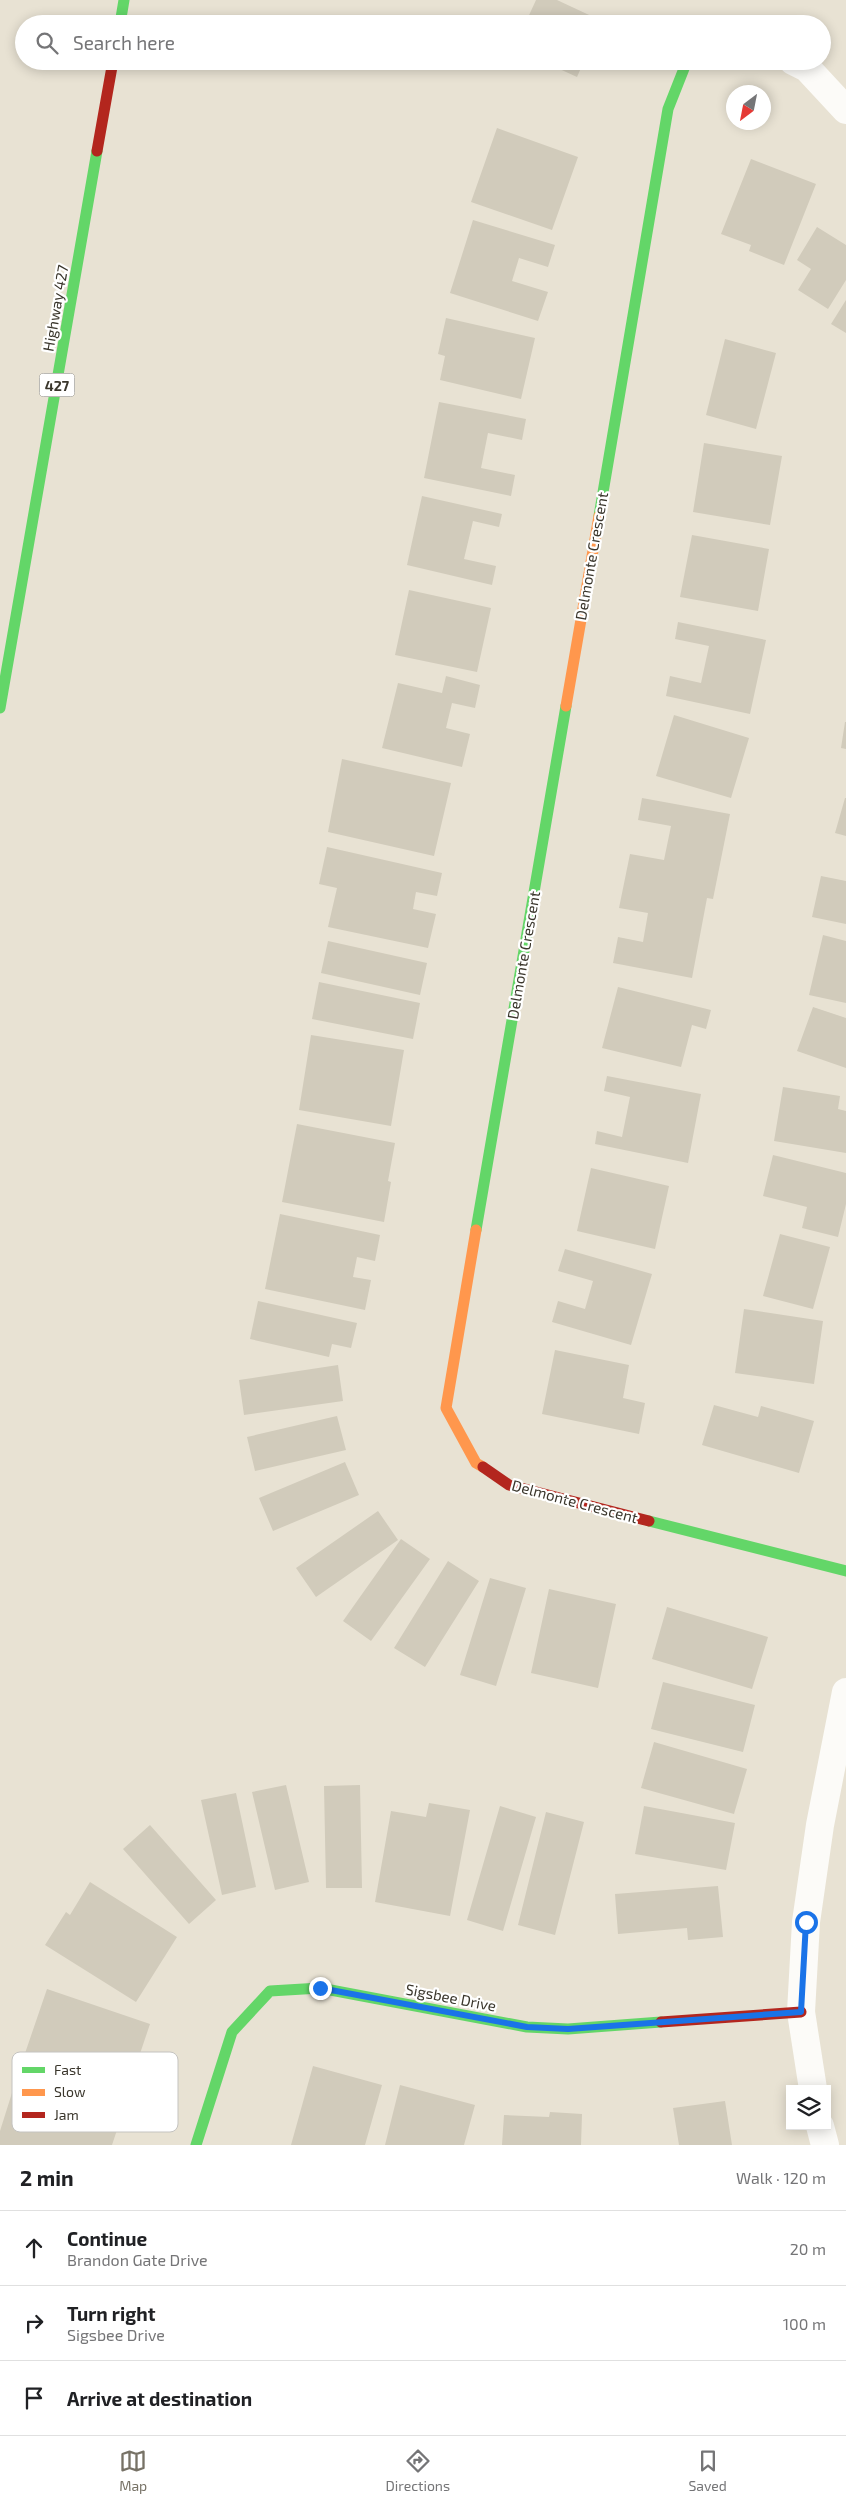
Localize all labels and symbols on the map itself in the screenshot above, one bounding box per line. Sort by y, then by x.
north arrow [726,85,771,130]
street label: Highway 427 [39,263,72,353]
road number: 427 [40,374,74,396]
street label: Delmonte Crescent [571,490,611,621]
street label: Delmonte Crescent [503,889,543,1020]
street label: Delmonte Crescent [510,1476,640,1527]
route start [795,1911,818,1934]
route end [309,1977,332,2000]
street label: Sigsbee Drive [404,1979,498,2015]
legend [12,2052,178,2132]
text: Fast [54,2061,81,2078]
text: Slow [54,2083,86,2100]
text: Jam [54,2106,79,2123]

